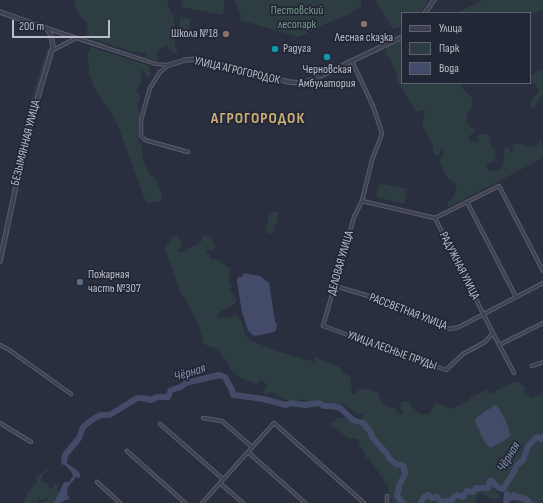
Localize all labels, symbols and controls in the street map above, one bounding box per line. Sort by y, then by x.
park label: Пестовский лесопарк [271,4,323,32]
scale bar [14,12,112,38]
legend [401,12,531,84]
text: 200 m [19,19,44,34]
marker: Лесная сказка [359,19,369,29]
text: Улица [439,21,462,36]
place label: Школа №18 [171,27,218,41]
marker: Школа №18 [221,29,231,39]
place label: Лесная сказка [335,31,393,45]
text: Парк [439,41,459,56]
place label: Радуга [283,42,311,56]
marker: Радуга [270,44,280,54]
marker: Черновская Амбулатория [322,52,332,62]
street label: УЛИЦА АГРОГОРОДОК [193,54,281,88]
text: Вода [439,61,459,76]
place label: Черновская Амбулатория [299,63,355,91]
street label: БЕЗЫМЯННАЯ УЛИЦА [8,99,44,187]
district label: АГРОГОРОДОК [211,109,305,129]
street label: ДЕЛОВАЯ УЛИЦА [325,229,357,297]
street label: РАДУЖНАЯ УЛИЦА [436,230,482,302]
place label: Пожарная часть №307 [88,268,141,296]
marker: Пожарная часть №307 [75,277,85,287]
street label: РАССВЕТНАЯ УЛИЦА [367,291,449,333]
street label: УЛИЦА ЛЕСНЫЕ ПРУДЫ [345,328,439,374]
water label: Чёрная [172,361,208,385]
water label: Чёрная [494,439,524,475]

